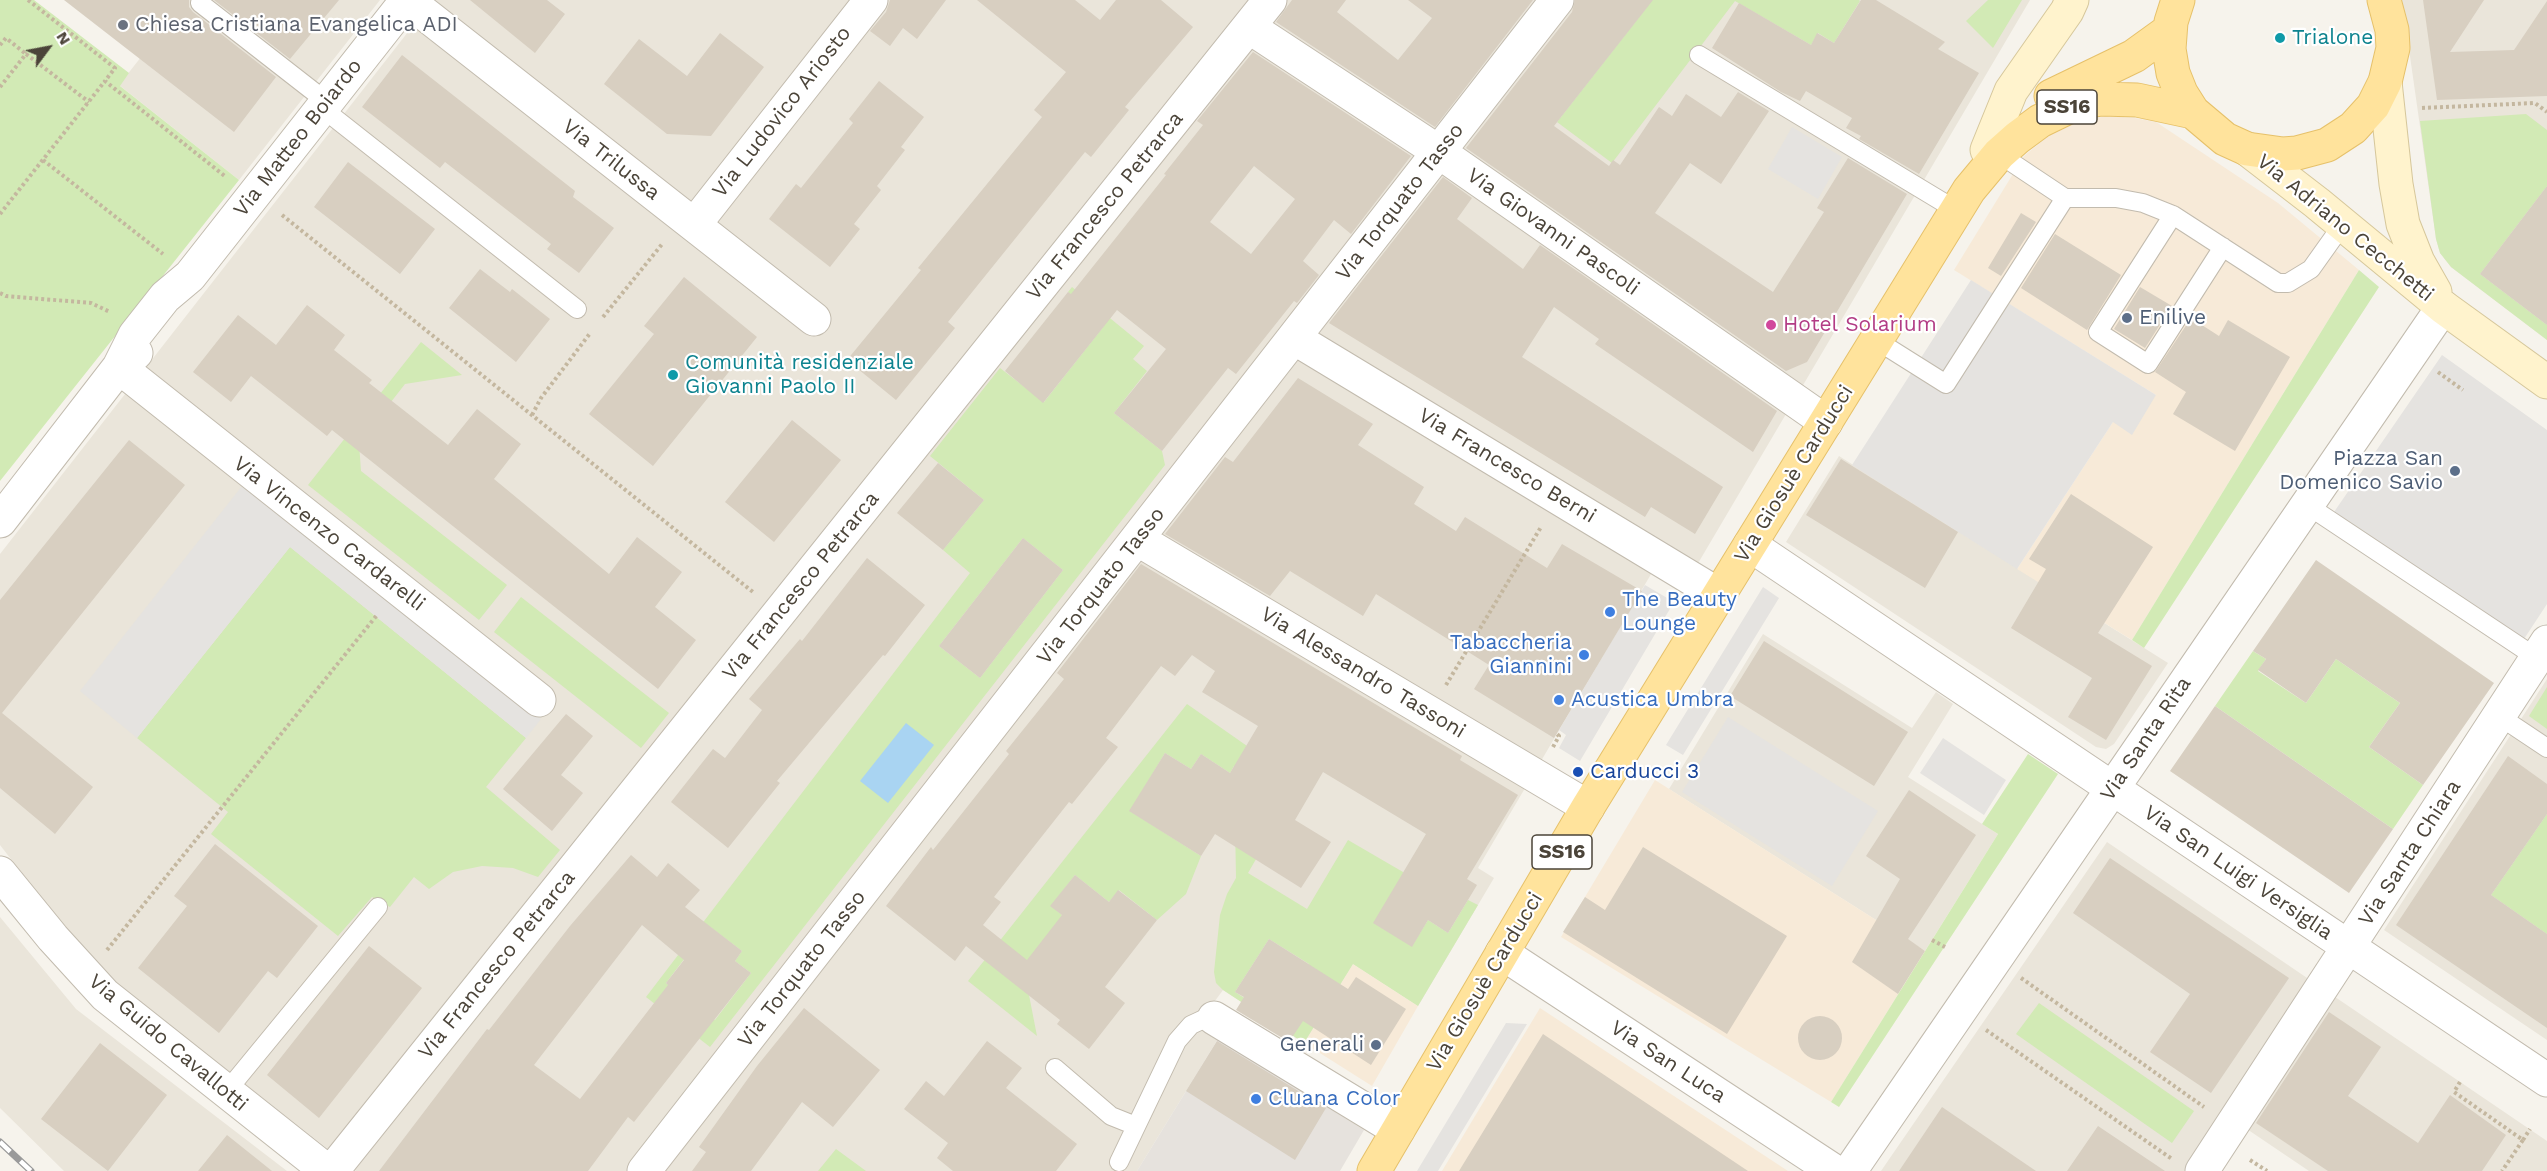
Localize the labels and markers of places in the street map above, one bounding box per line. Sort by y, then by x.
place label: Chiesa Cristiana Evangelica ADI [135,12,458,38]
marker: Chiesa Cristiana Evangelica ADI [116,18,130,32]
place label: Trialone [2292,25,2373,51]
marker: Trialone [2273,31,2287,45]
place label: Enilive [2139,305,2206,331]
marker: Enilive [2120,311,2134,325]
place label: Hotel Solarium [1783,312,1937,338]
marker: Hotel Solarium [1764,318,1778,332]
place label: Comunità residenziale Giovanni Paolo II [685,350,914,400]
marker: Comunità residenziale Giovanni Paolo II [666,368,680,382]
place label: Piazza San Domenico Savio [2279,446,2443,496]
marker: Piazza San Domenico Savio [2448,464,2462,478]
place label: The Beauty Lounge [1622,587,1737,637]
marker: The Beauty Lounge [1603,605,1617,619]
place label: Tabaccheria Giannini [1450,630,1572,680]
marker: Tabaccheria Giannini [1577,648,1591,662]
place label: Acustica Umbra [1571,687,1734,713]
marker: Acustica Umbra [1552,693,1566,707]
place label: Carducci 3 [1590,759,1699,785]
marker: Carducci 3 [1571,765,1585,779]
place label: Generali [1279,1032,1364,1058]
marker: Generali [1369,1038,1383,1052]
place label: Cluana Color [1268,1086,1400,1112]
marker: Cluana Color [1249,1092,1263,1106]

